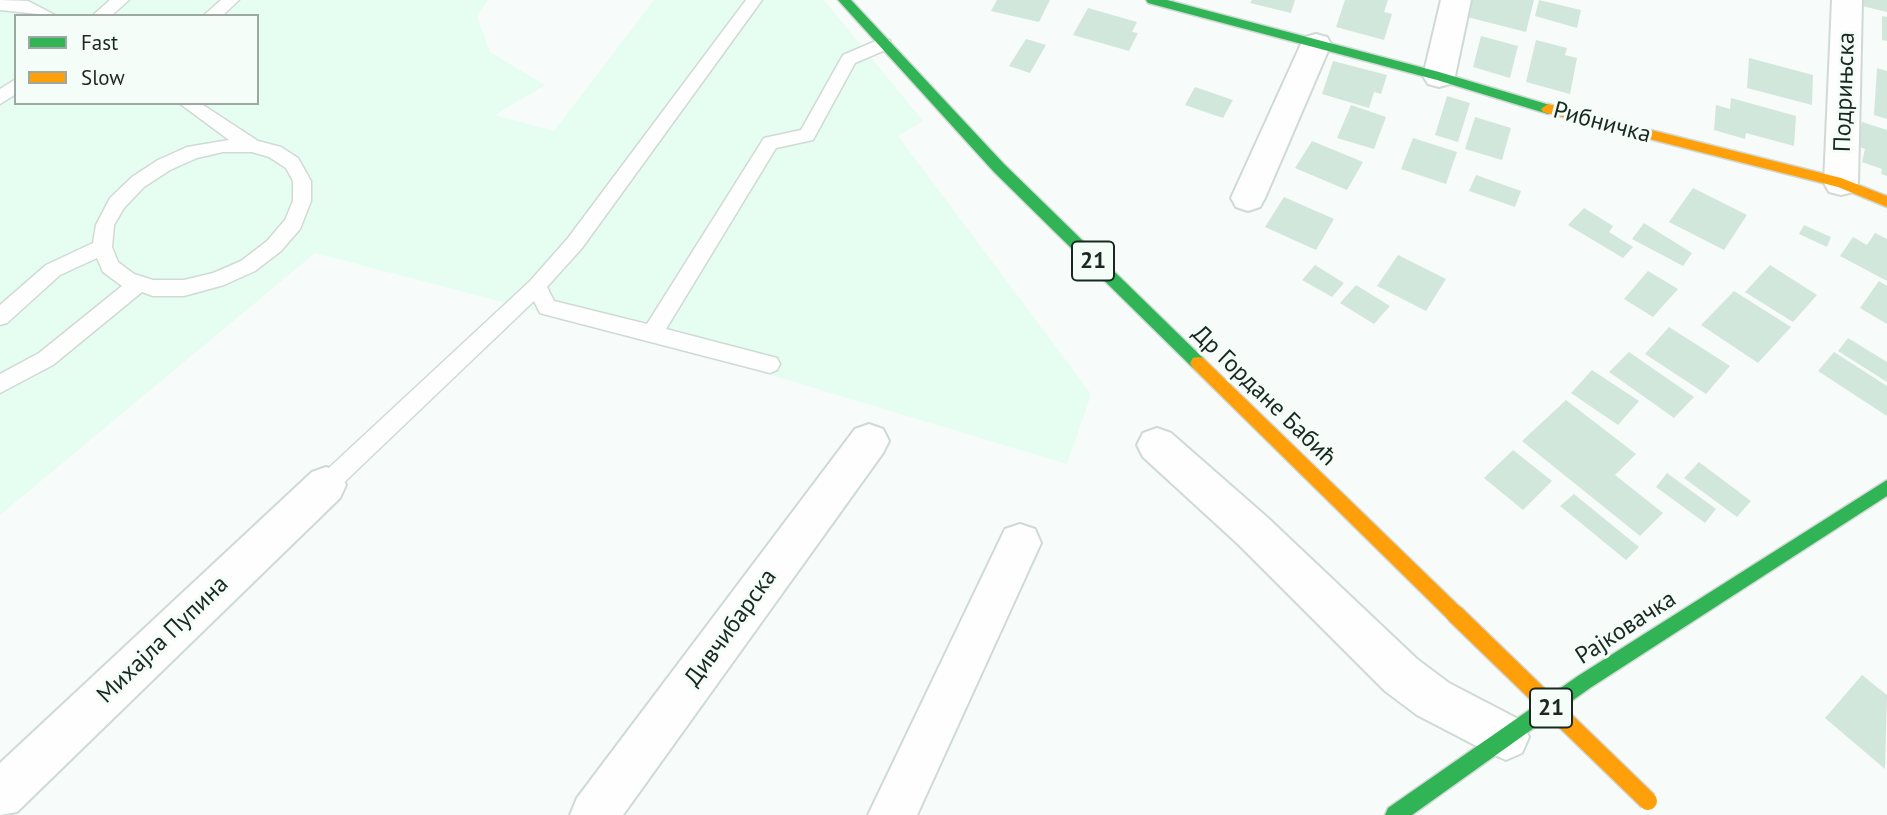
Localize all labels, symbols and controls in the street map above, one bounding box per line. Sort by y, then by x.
legend [14,14,259,105]
text: Fast [81,29,118,56]
street label: Подрињска [1829,32,1861,152]
text: Slow [81,64,125,91]
street label: Рибничка [1550,96,1654,150]
road number: 21 [1072,242,1114,280]
street label: Др Гордане Бабић [1186,320,1342,472]
street label: Дивчибарска [679,564,783,692]
street label: Михајла Пупина [92,570,234,710]
street label: Рајковачка [1570,585,1682,671]
road number: 21 [1530,688,1572,728]

